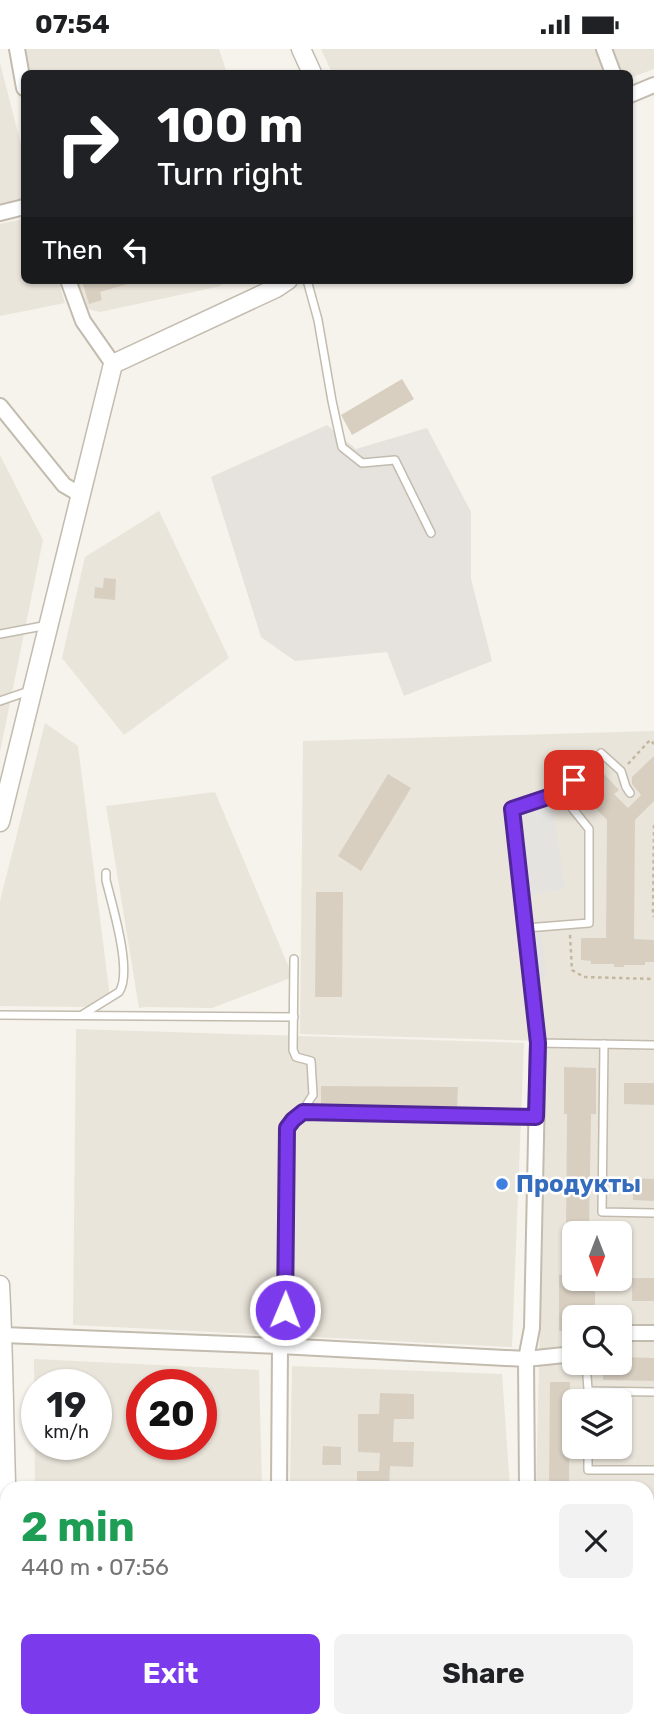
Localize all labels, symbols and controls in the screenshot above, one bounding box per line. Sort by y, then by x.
text: 07:54 [35,9,110,40]
text: 100 m [157,96,303,154]
icon: right [42,98,133,189]
text: Turn right [157,155,302,193]
icon: left [117,231,155,269]
text: Then [42,235,103,266]
pin [544,750,604,810]
icon: arrive [555,761,593,799]
place label: Продукты [516,1170,641,1198]
marker: Продукты [494,1176,510,1192]
north arrow [562,1221,632,1291]
map controls [562,1221,632,1459]
position arrow [248,1273,322,1347]
button: search [562,1305,632,1375]
speed limit sign: 20 [126,1369,217,1460]
text: 19 [47,1384,86,1426]
button: layers [562,1389,632,1459]
text: km/h [44,1421,89,1443]
text: 2 min [21,1502,135,1552]
button: close [559,1504,633,1578]
text: 440 m · 07:56 [21,1553,169,1581]
button: Exit [21,1634,320,1714]
button: Share [334,1634,633,1714]

